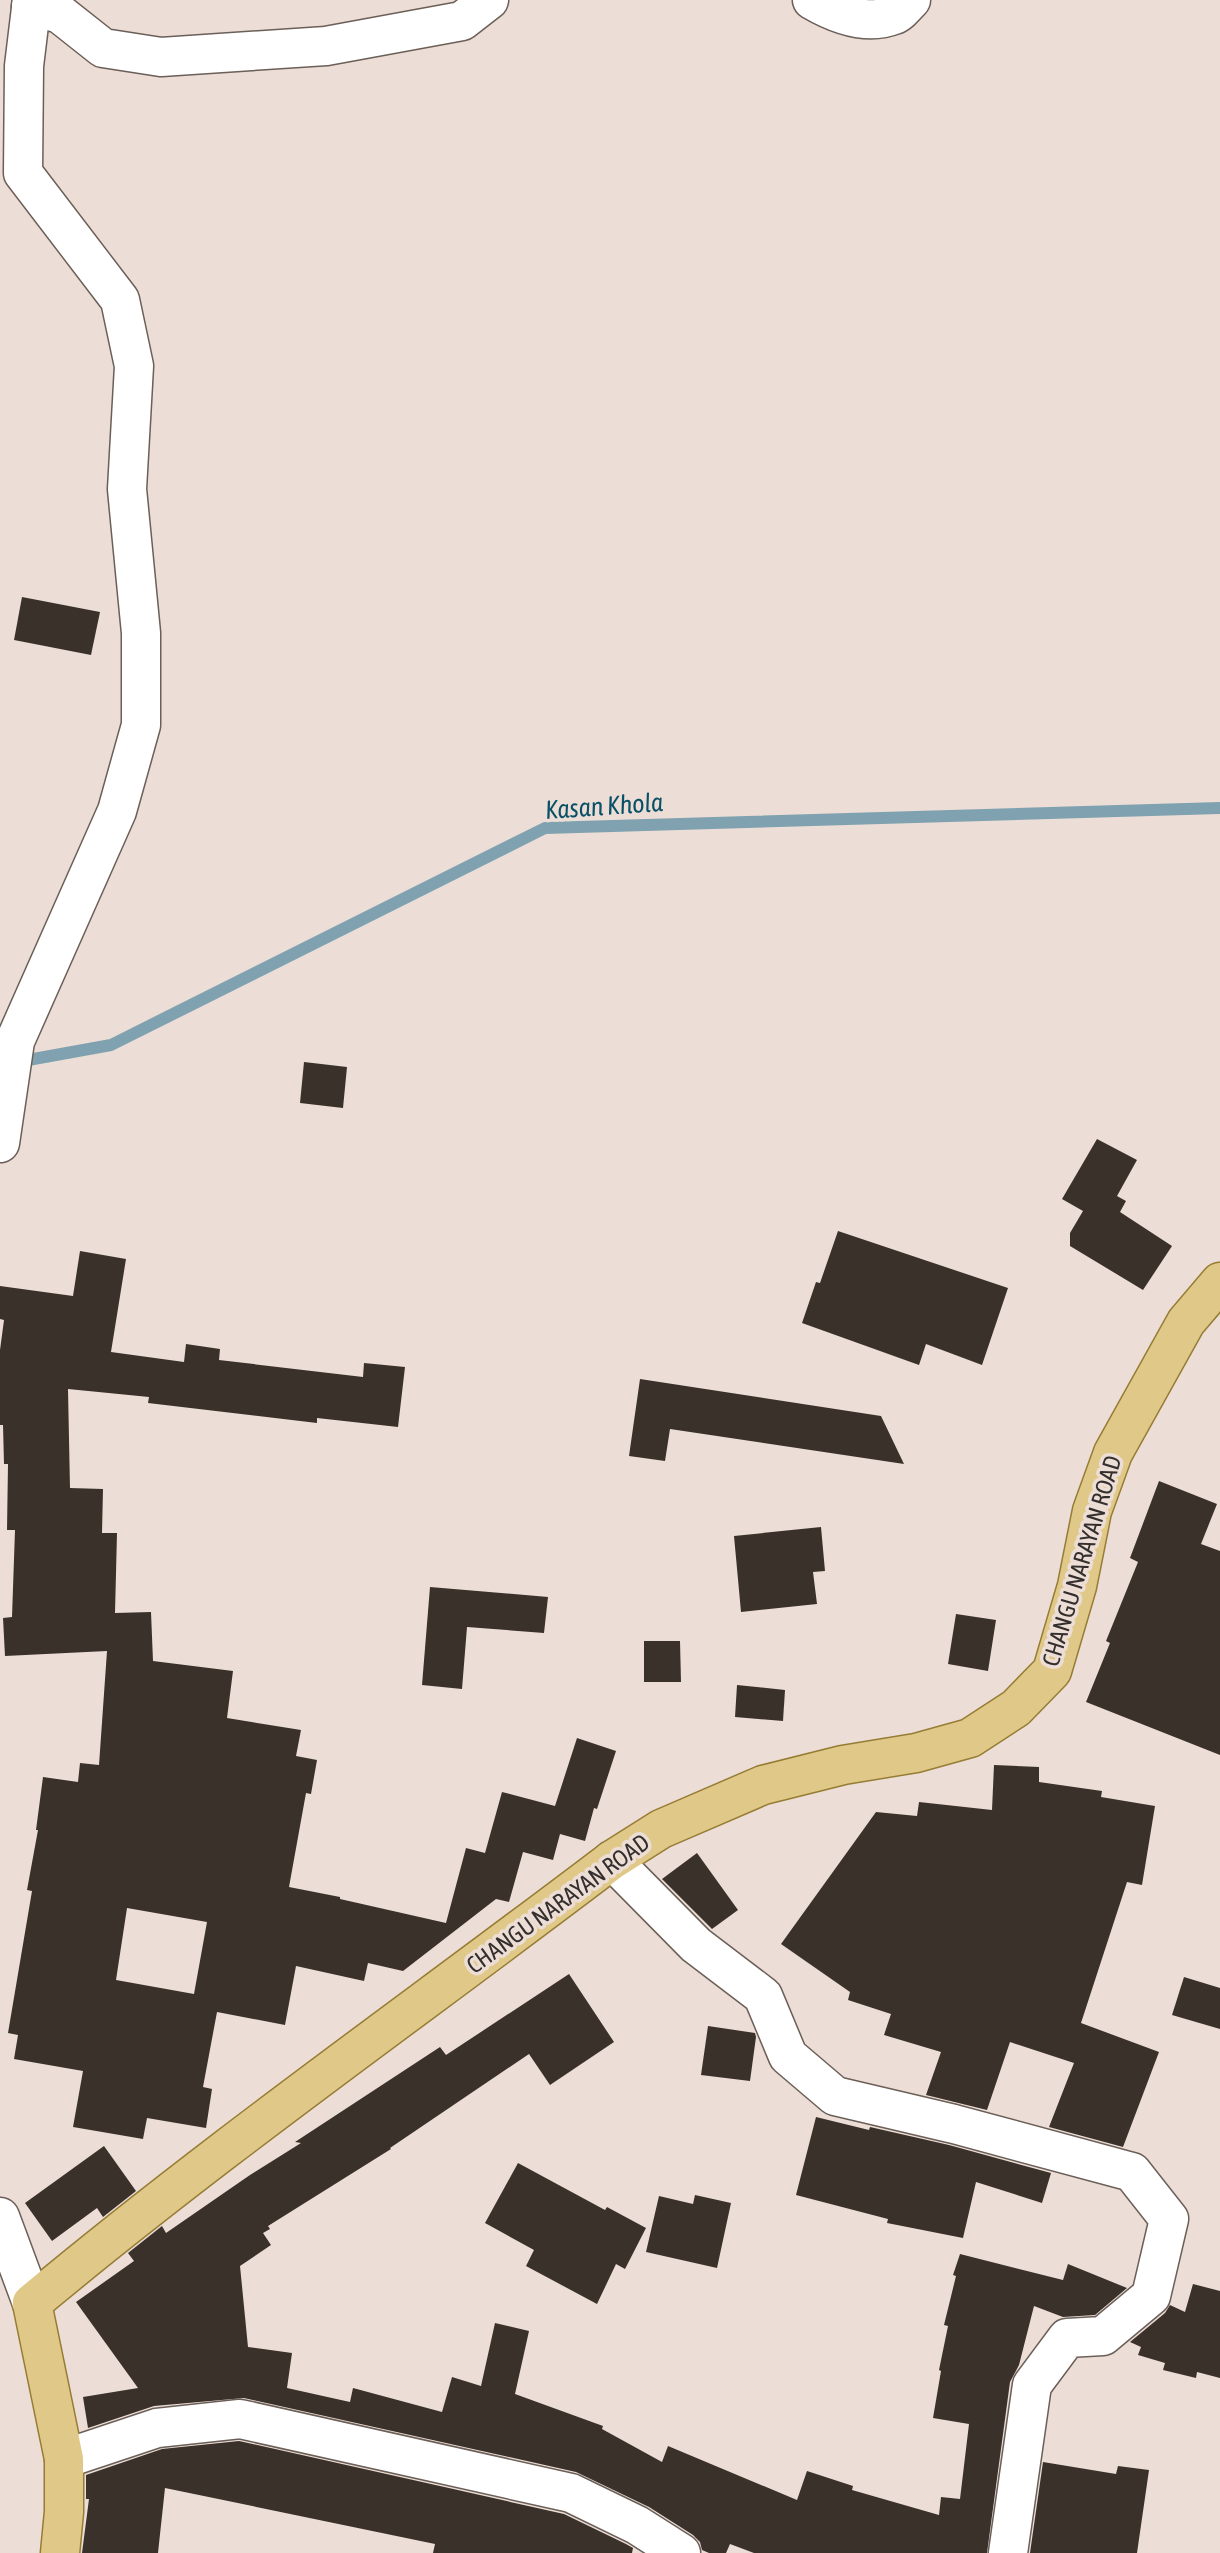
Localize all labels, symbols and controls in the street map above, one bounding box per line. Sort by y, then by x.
water label: Kasan Khola [544,787,664,825]
street label: CHANGU NARAYAN ROAD [1037,1452,1126,1670]
street label: CHANGU NARAYAN ROAD [461,1828,654,1979]

